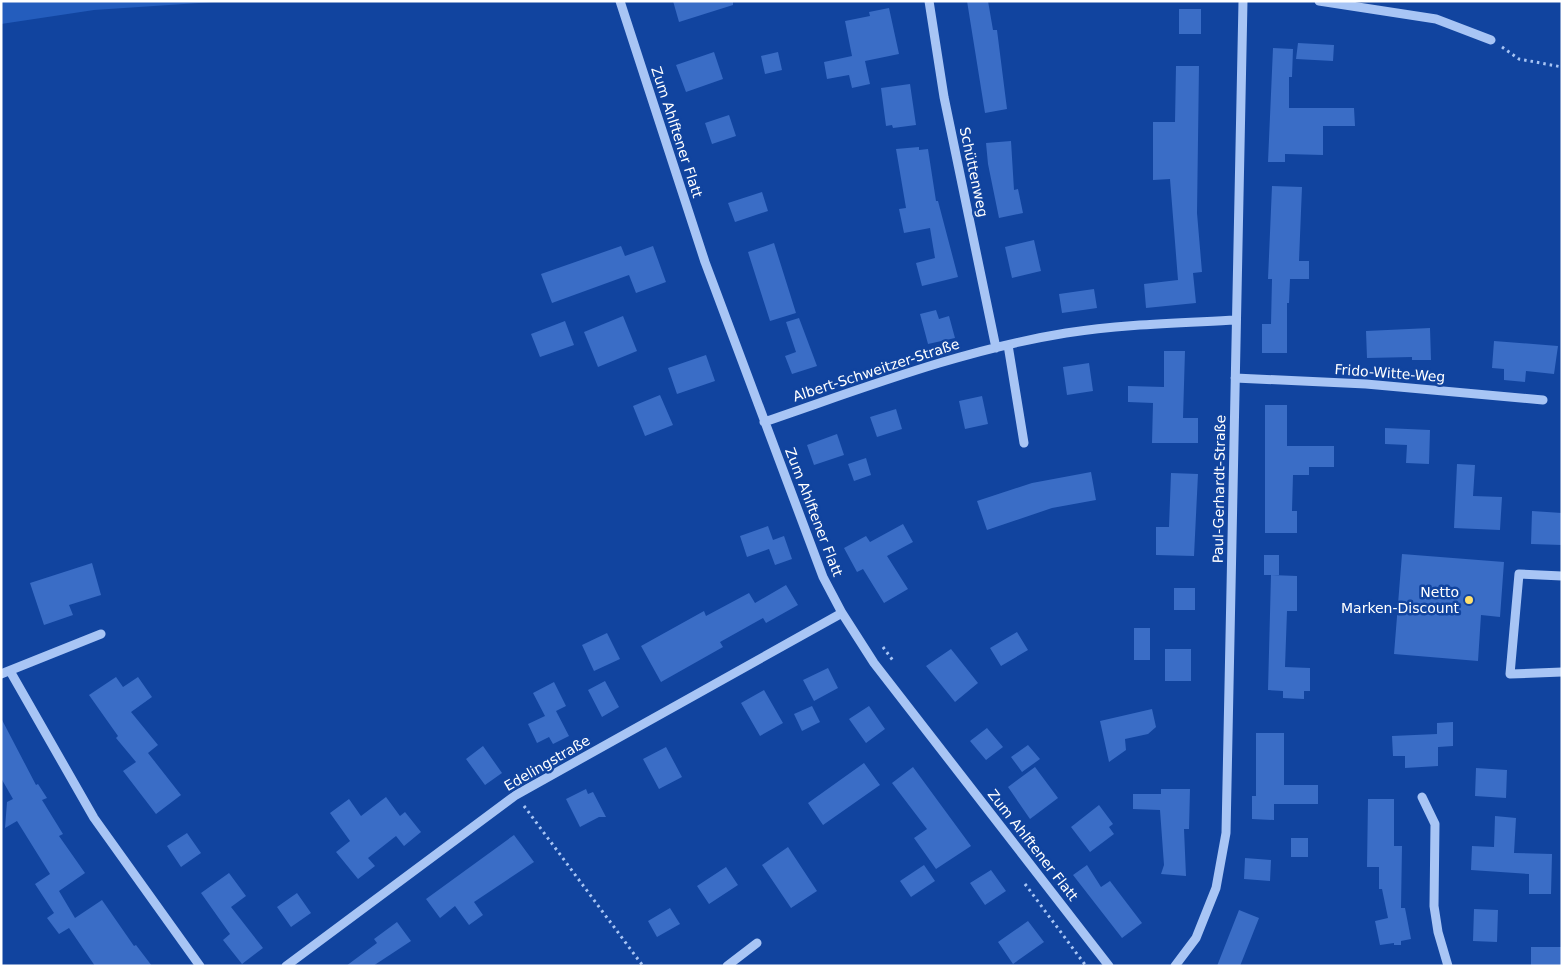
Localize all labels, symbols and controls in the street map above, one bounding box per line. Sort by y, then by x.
street label: Zum Ahlftener Flatt [648,64,706,200]
street label: Schüttenweg [957,125,991,219]
street label: Albert-Schweitzer-Straße [791,335,961,405]
street label: Frido-Witte-Weg [1334,361,1446,385]
street label: Paul-Gerhardt-Straße [1210,415,1228,563]
street label: Zum Ahlftener Flatt [782,445,846,579]
place label: Netto Marken-Discount [1341,584,1460,616]
marker: Netto Marken-Discount [1463,594,1475,606]
street label: Edelingstraße [501,732,593,794]
street label: Zum Ahlftener Flatt [985,786,1082,904]

